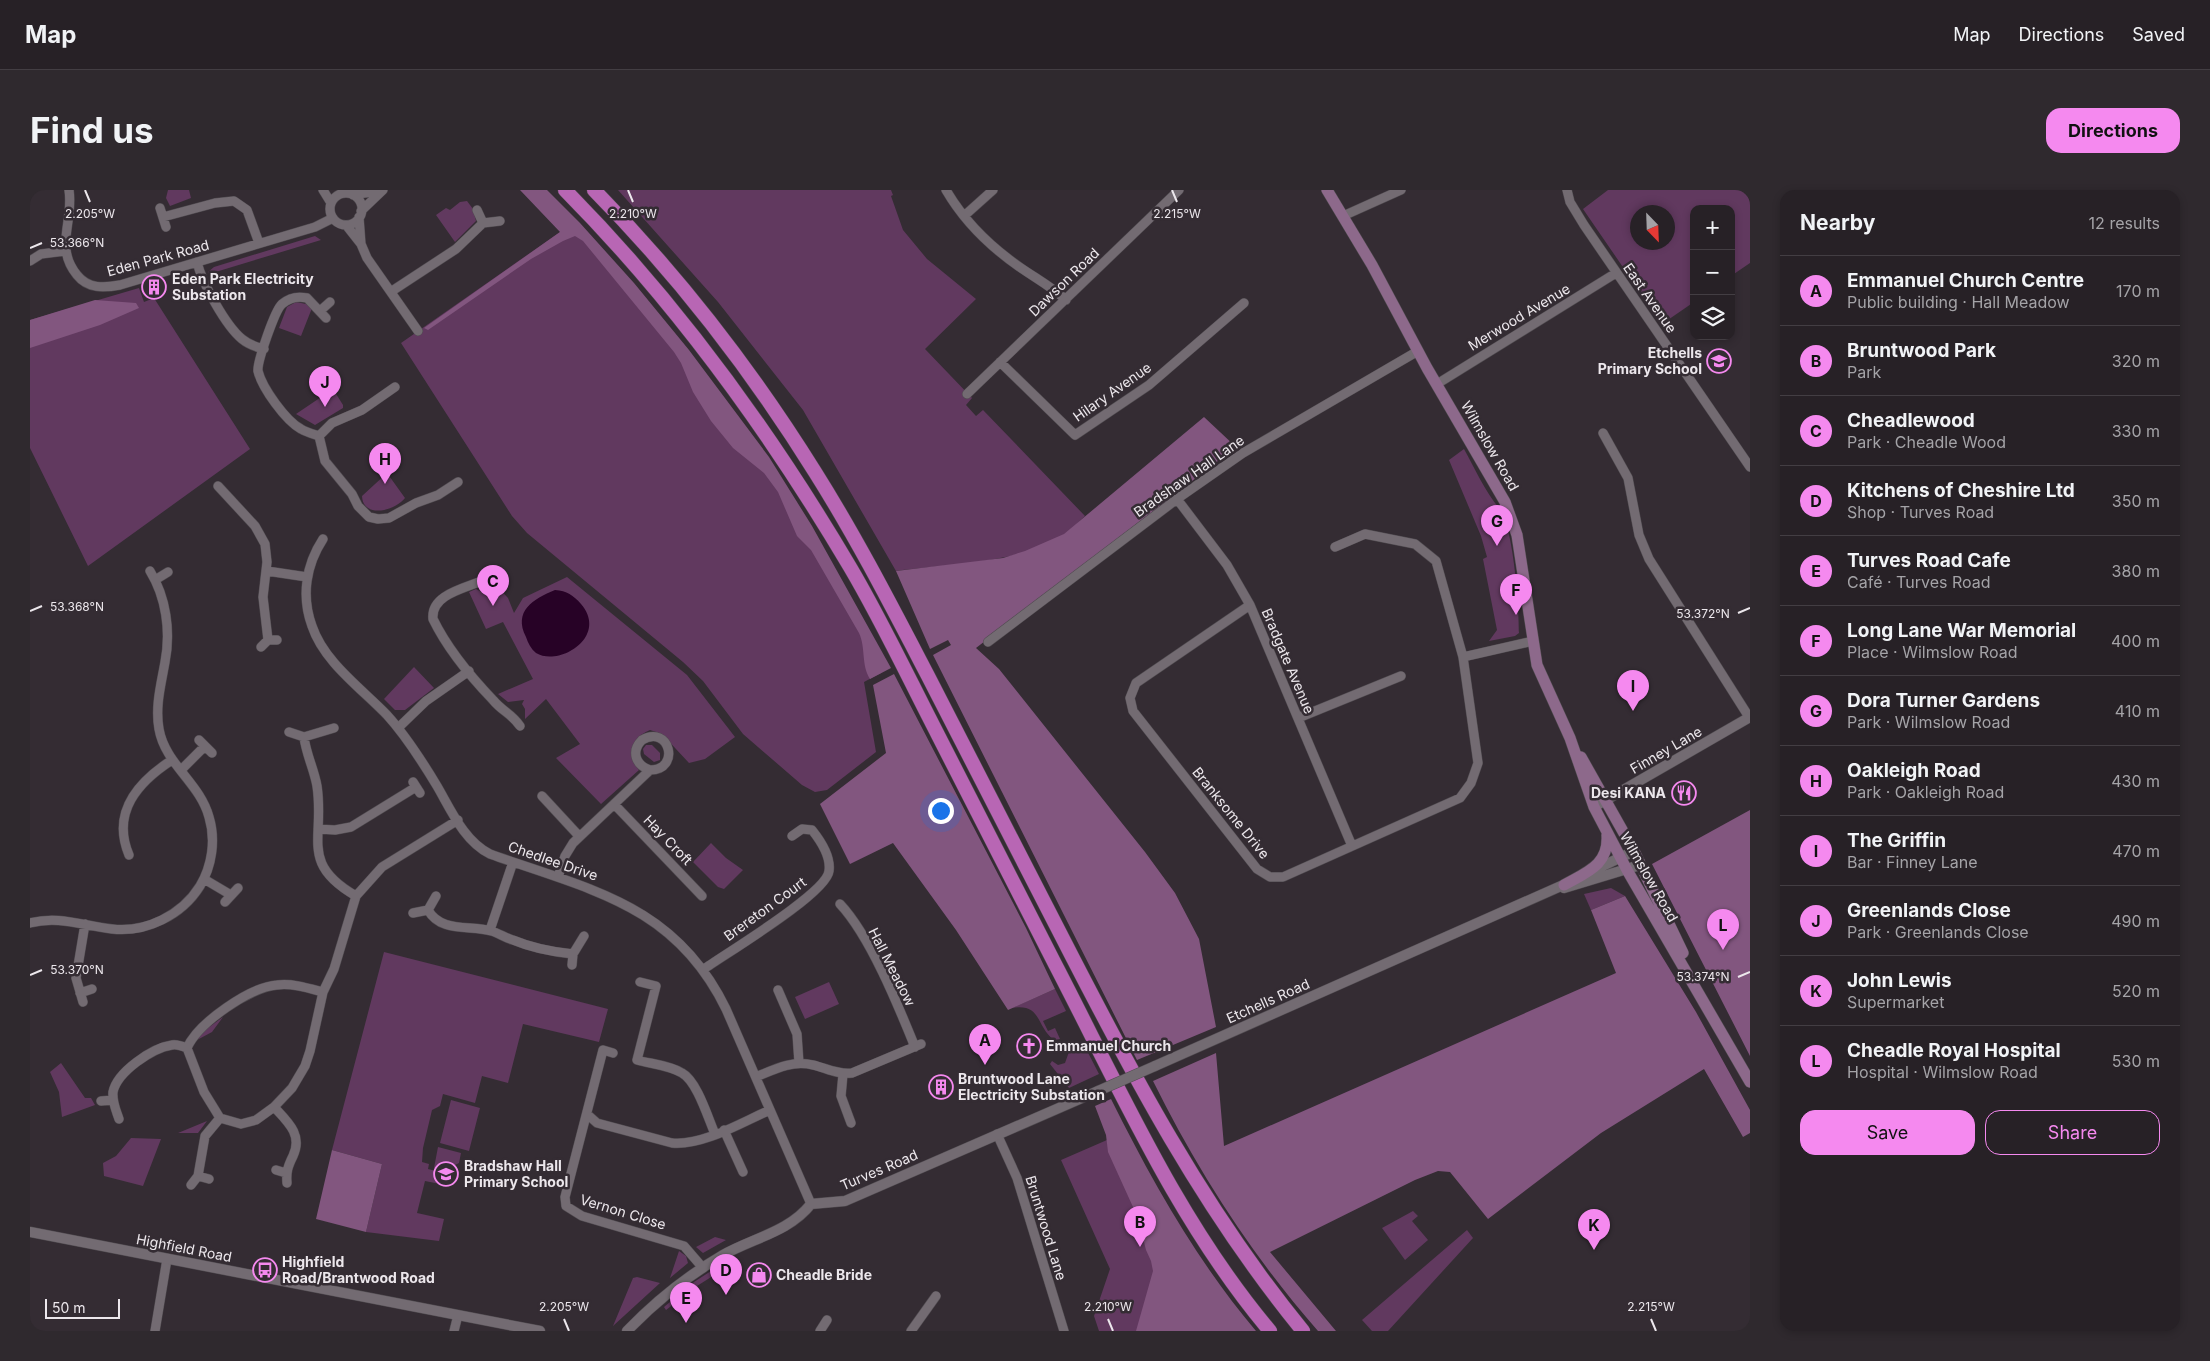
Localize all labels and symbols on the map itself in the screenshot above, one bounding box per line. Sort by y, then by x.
north arrow [1630,205,1675,250]
text: 2.205°W [65,206,115,221]
text: 2.210°W [609,206,657,221]
text: 2.215°W [1153,206,1201,221]
text: 53.366°N [50,235,104,250]
street label: Eden Park Road [105,236,211,279]
street label: Dawson Road [1025,244,1102,319]
street label: East Avenue [1620,260,1681,336]
place label: Eden Park Electricity Substation [172,270,314,303]
building icon: Eden Park Electricity Substation [141,274,167,300]
street label: Merwood Avenue [1465,279,1573,354]
place label: Etchells Primary School [1598,344,1702,377]
school or university icon: Etchells Primary School [1706,348,1732,374]
street label: Hilary Avenue [1069,358,1154,425]
pin: J [309,366,341,407]
street label: Wilmslow Road [1458,398,1523,494]
street label: Bradshaw Hall Lane [1130,431,1247,520]
pin: H [369,443,401,484]
pin: G [1481,505,1513,546]
pin: C [477,565,509,606]
pin: F [1500,574,1532,615]
text: 53.368°N [50,599,104,614]
street label: Bradgate Avenue [1259,605,1318,716]
text: 53.372°N [1676,606,1730,621]
pin: I [1617,670,1649,711]
street label: Finney Lane [1627,722,1705,777]
street label: Branksome Drive [1189,763,1274,862]
restaurant icon: Desi KANA [1671,780,1697,806]
place label: Desi KANA [1591,784,1667,801]
your location [928,798,954,824]
street label: Hay Croft [640,811,697,868]
street label: Wilmslow Road [1617,829,1682,925]
street label: Chedlee Drive [506,837,600,884]
street label: Brereton Court [720,873,810,944]
pin: L [1707,909,1739,950]
street label: Hall Meadow [865,925,920,1009]
text: 53.370°N [50,962,104,977]
text: 53.374°N [1676,969,1730,984]
street label: Etchells Road [1224,975,1312,1026]
pin: A [969,1024,1001,1065]
church icon: Emmanuel Church [1016,1033,1042,1059]
place label: Emmanuel Church [1046,1037,1171,1054]
place label: Bruntwood Lane Electricity Substation [958,1070,1105,1103]
building icon: Bruntwood Lane Electricity Substation [928,1074,954,1100]
street label: Turves Road [837,1146,920,1194]
place label: Bradshaw Hall Primary School [464,1157,568,1190]
school or university icon: Bradshaw Hall Primary School [433,1161,459,1187]
street label: Bruntwood Lane [1022,1173,1070,1282]
street label: Vernon Close [578,1190,668,1233]
pin: B [1124,1206,1156,1247]
pin: K [1578,1209,1610,1250]
street label: Highfield Road [135,1230,233,1265]
place label: Highfield Road/Brantwood Road [282,1253,435,1286]
pin: D [710,1254,742,1295]
bus stop icon: Highfield Road/Brantwood Road [252,1257,278,1283]
shop icon: Cheadle Bride [746,1262,772,1288]
place label: Cheadle Bride [776,1266,872,1283]
pin: E [670,1282,702,1323]
scale bar [45,1296,120,1319]
text: 2.205°W [539,1299,589,1314]
text: 2.210°W [1084,1299,1132,1314]
text: 2.215°W [1627,1299,1675,1314]

